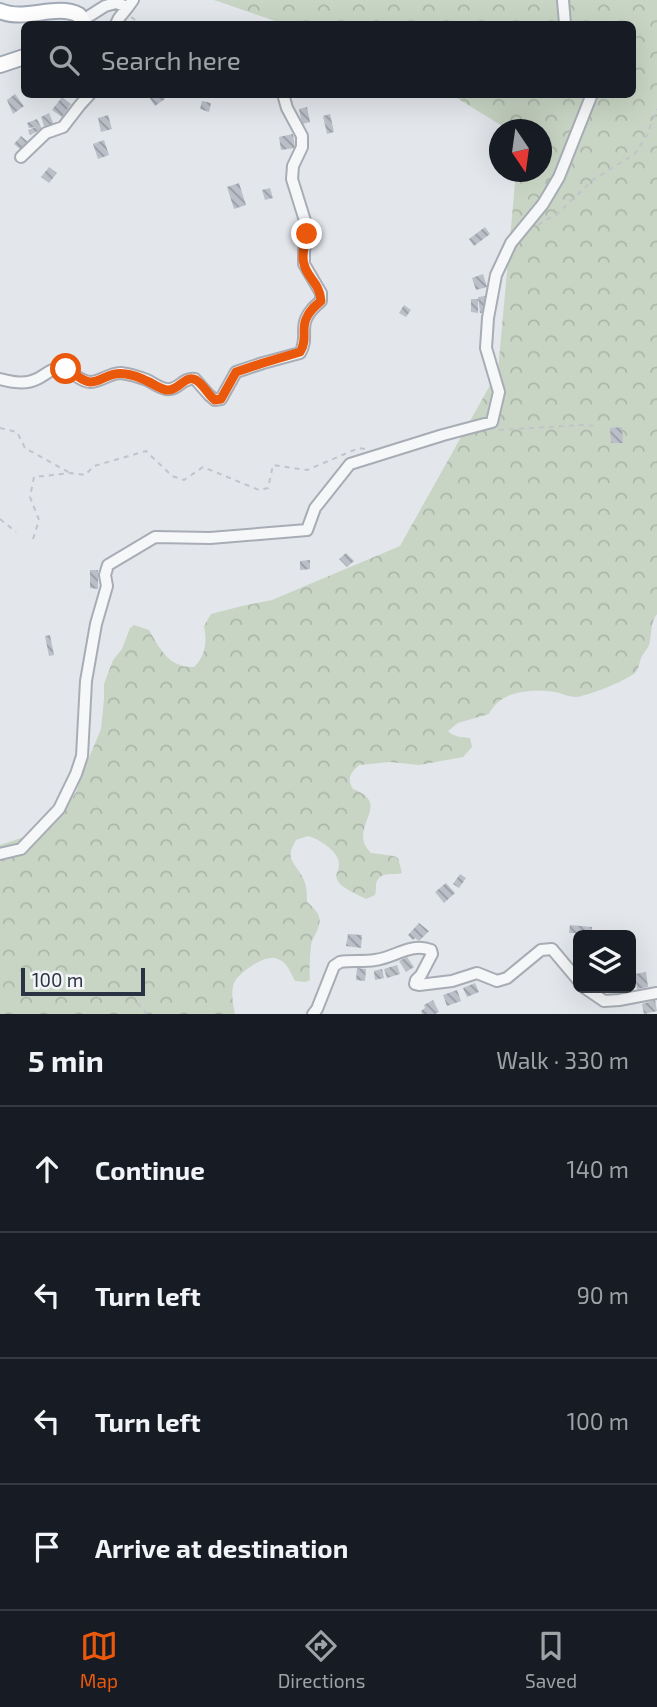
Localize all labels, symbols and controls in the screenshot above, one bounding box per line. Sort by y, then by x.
search box [21,21,636,98]
icon: search [45,41,83,79]
text: Search here [101,44,241,75]
north arrow [489,119,552,182]
route end [291,218,322,249]
route start [50,353,81,384]
map controls [573,930,636,993]
button: layers [573,930,636,993]
scale bar [21,965,145,997]
text: 100 m [32,968,83,991]
text: 5 min [28,1042,104,1078]
text: Walk · 330 m [496,1046,629,1074]
icon: ahead [28,1150,66,1188]
text: Continue [95,1154,205,1185]
text: 140 m [567,1155,629,1183]
icon: left [28,1276,66,1314]
text: Turn left [95,1280,201,1311]
text: 90 m [577,1281,629,1309]
icon: left [28,1402,66,1440]
text: Turn left [95,1406,201,1437]
text: 100 m [567,1407,629,1435]
icon: arrive [28,1528,66,1566]
text: Arrive at destination [95,1532,348,1563]
tab: Map [80,1627,118,1692]
tab: Directions [278,1627,365,1692]
tab: Saved [525,1627,577,1692]

